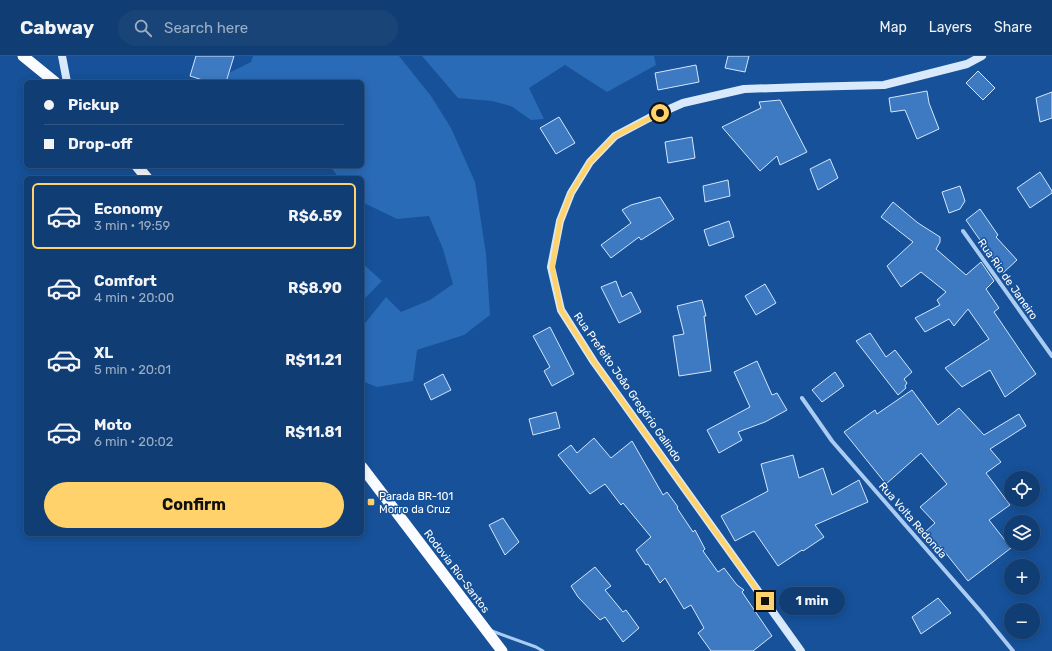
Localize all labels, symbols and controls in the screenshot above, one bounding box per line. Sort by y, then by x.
search box [118,10,398,46]
text: Cabway [20,16,94,39]
icon: search [132,17,154,39]
text: Search here [164,19,248,37]
text: Map [880,19,907,36]
text: Layers [929,19,972,36]
text: Share [994,19,1032,36]
text: Pickup [68,96,119,114]
route start [651,104,669,122]
text: Drop-off [68,135,132,153]
icon: car [46,198,82,234]
text: Economy [94,200,163,218]
text: R$6.59 [288,207,342,225]
text: 3 min · 19:59 [94,218,170,233]
street label: Rua Rio de Janeiro [975,236,1040,322]
icon: car [46,270,82,306]
text: Comfort [94,272,157,290]
text: R$8.90 [288,279,342,297]
text: 4 min · 20:00 [94,290,174,305]
street label: Rua Prefeito João Gregório Galindo [571,310,684,464]
icon: car [46,342,82,378]
text: XL [94,344,113,362]
text: R$11.21 [285,351,342,369]
text: 5 min · 20:01 [94,362,171,377]
icon: car [46,414,82,450]
text: Moto [94,416,132,434]
text: R$11.81 [285,423,342,441]
text: 6 min · 20:02 [94,434,173,449]
map controls [1004,471,1040,639]
button: locate [1004,471,1040,507]
street label: Rua Volta Redonda [876,480,949,561]
button: Confirm [44,482,344,528]
place label: Parada BR-101 Morro da Cruz [379,490,453,516]
marker: Parada BR-101 Morro da Cruz [366,497,376,507]
button: layers [1004,515,1040,551]
street label: Rodovia Rio-Santos [421,527,492,616]
button: + [1004,559,1040,595]
callout: 1 min [779,587,845,615]
route end [756,592,774,610]
text: 1 min [795,593,829,608]
button: − [1004,603,1040,639]

